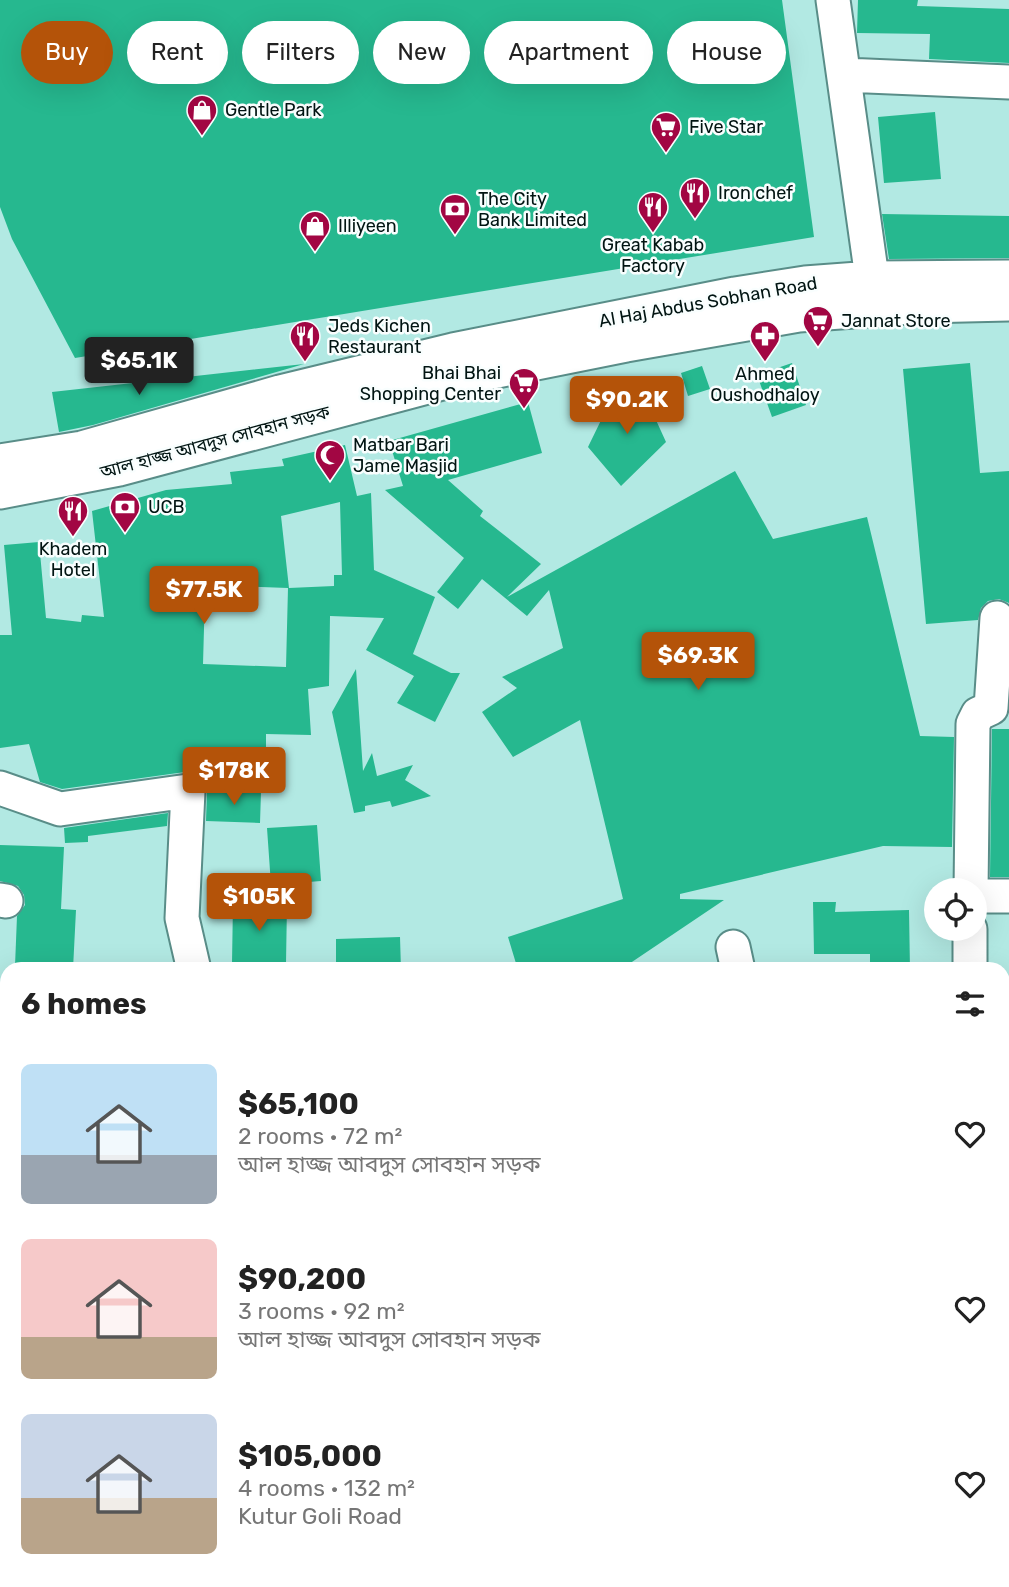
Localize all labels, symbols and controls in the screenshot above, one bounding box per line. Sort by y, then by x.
chip: Buy [21,21,113,84]
chip: Rent [127,21,228,84]
chip: Filters [242,21,359,84]
chip: New [373,21,470,84]
chip: Apartment [484,21,653,84]
chip: House [667,21,786,84]
shop icon: Gentle Park [185,93,219,137]
place label: Gentle Park [225,99,322,121]
supermarket icon: Five Star [649,110,683,154]
place label: Five Star [689,116,763,138]
restaurant icon: Iron chef [678,176,712,220]
place label: Iron chef [718,182,793,204]
place label: The City Bank Limited [478,188,587,231]
restaurant icon: Great Kabab Factory [636,190,670,234]
bank icon: The City Bank Limited [438,192,472,236]
shop icon: Illiyeen [298,209,332,253]
place label: Illiyeen [338,215,397,237]
place label: Great Kabab Factory [602,234,704,277]
street label: Al Haj Abdus Sobhan Road [597,272,819,332]
supermarket icon: Jannat Store [801,304,835,348]
place label: Jannat Store [841,310,951,332]
place label: Jeds Kichen Restaurant [328,315,431,358]
restaurant icon: Jeds Kichen Restaurant [288,319,322,363]
pharmacy icon: Ahmed Oushodhaloy [748,319,782,363]
pin: $65.1K [82,338,196,397]
text: $65.1K [101,346,177,374]
place label: Bhai Bhai Shopping Center [360,362,501,405]
place label: Ahmed Oushodhaloy [710,363,820,406]
supermarket icon: Bhai Bhai Shopping Center [507,366,541,410]
pin: $90.2K [570,376,684,436]
text: $90.2K [586,385,668,413]
street label: আল হাজ্জ আবদুস সোবহান সড়ক [97,401,333,484]
place label: Matbar Bari Jame Masjid [353,434,458,477]
mosque icon: Matbar Bari Jame Masjid [313,438,347,482]
bank icon: UCB [108,490,142,534]
restaurant icon: Khadem Hotel [56,494,90,538]
place label: UCB [148,496,185,518]
place label: Khadem Hotel [39,538,107,581]
pin: $77.5K [147,566,261,626]
text: $77.5K [165,575,243,603]
pin: $69.3K [641,632,755,692]
text: $69.3K [658,641,738,669]
pin: $178K [185,748,283,807]
text: $178K [199,756,269,784]
pin: $105K [210,874,308,933]
map controls [924,878,987,941]
button: locate [924,878,987,941]
text: $105K [223,882,295,910]
icon: filters [951,985,989,1023]
text: 6 homes [21,986,147,1022]
text: $65,100 [238,1086,359,1122]
icon: home [77,1092,161,1176]
icon: heart [951,1115,989,1153]
text: 2 rooms · 72 m² [238,1122,402,1150]
text: আল হাজ্জ আবদুস সোবহান সড়ক [238,1150,541,1178]
text: $90,200 [238,1261,366,1297]
icon: home [77,1267,161,1351]
icon: heart [951,1290,989,1328]
text: 3 rooms · 92 m² [238,1297,404,1325]
text: আল হাজ্জ আবদুস সোবহান সড়ক [238,1325,541,1353]
text: $105,000 [238,1438,382,1474]
icon: home [77,1442,161,1526]
icon: heart [951,1465,989,1503]
text: 4 rooms · 132 m² [238,1474,415,1502]
text: Kutur Goli Road [238,1502,402,1530]

